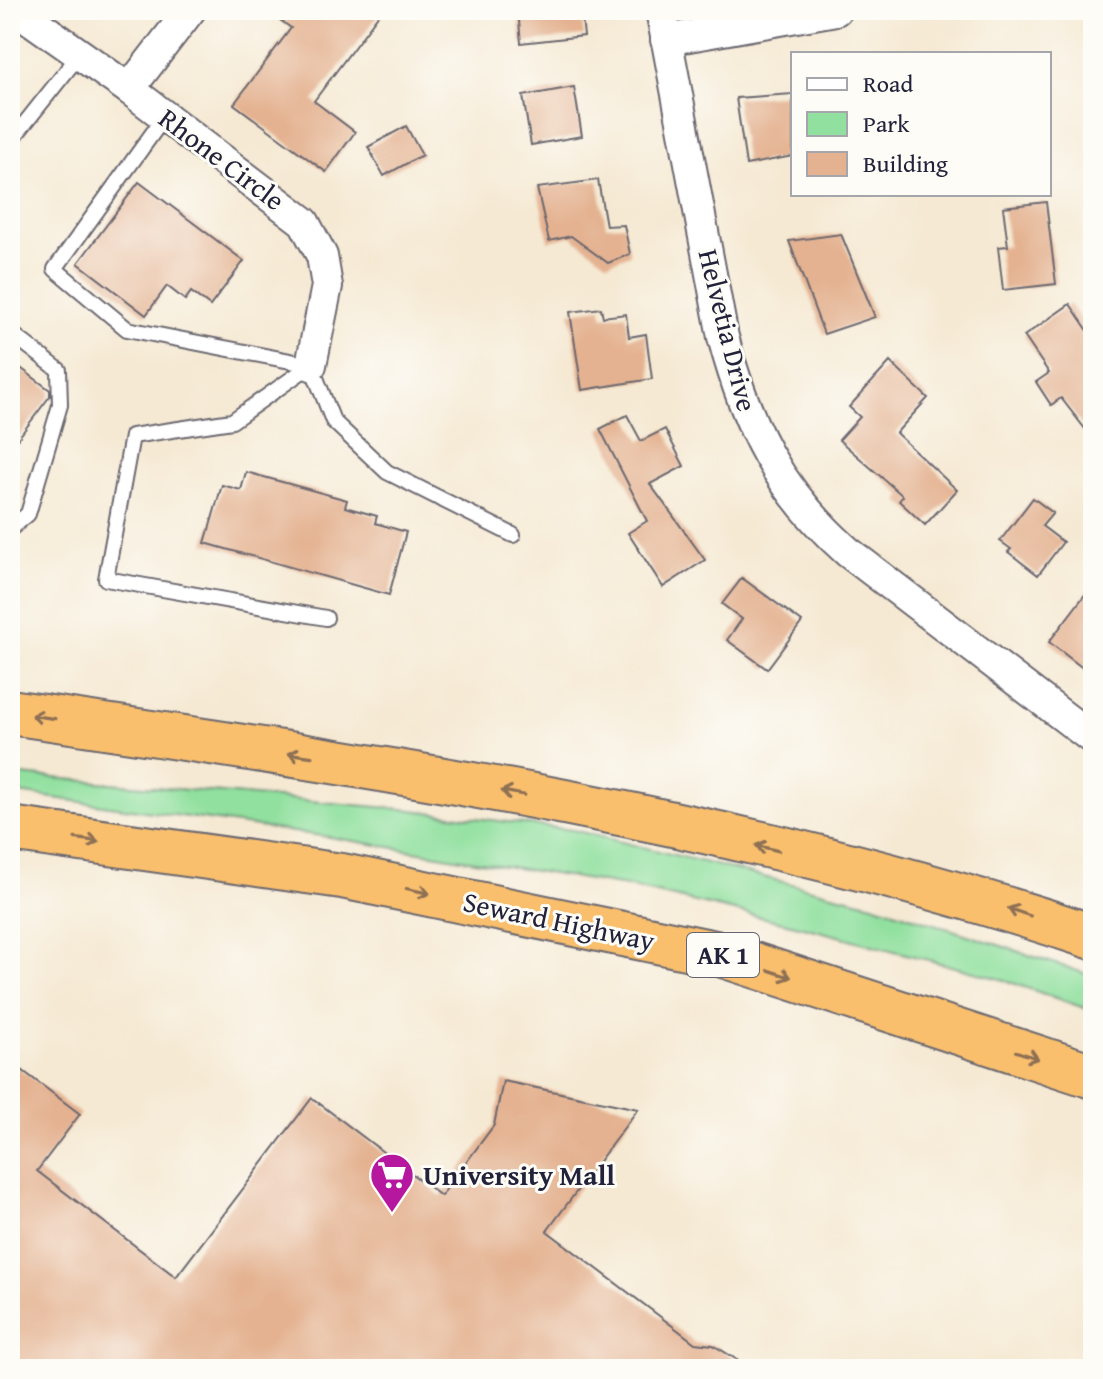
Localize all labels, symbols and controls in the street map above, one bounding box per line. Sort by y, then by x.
legend [791,52,1051,196]
text: Road [863,66,913,101]
street label: Rhone Circle [151,98,294,220]
text: Park [863,106,910,141]
text: Building [863,146,948,181]
street label: Helvetia Drive [689,244,768,415]
one-way arrow [31,709,56,724]
one-way arrow [288,747,313,762]
one-way arrow [501,784,527,799]
one-way arrow [74,833,99,848]
one-way arrow [755,839,781,854]
street label: Seward Highway [460,880,659,961]
one-way arrow [405,885,430,900]
one-way arrow [1007,904,1032,919]
road number: AK 1 [687,933,759,977]
one-way arrow [767,967,793,982]
one-way arrow [1014,1048,1040,1063]
supermarket icon: University Mall [368,1151,416,1214]
place label: University Mall [423,1154,615,1195]

